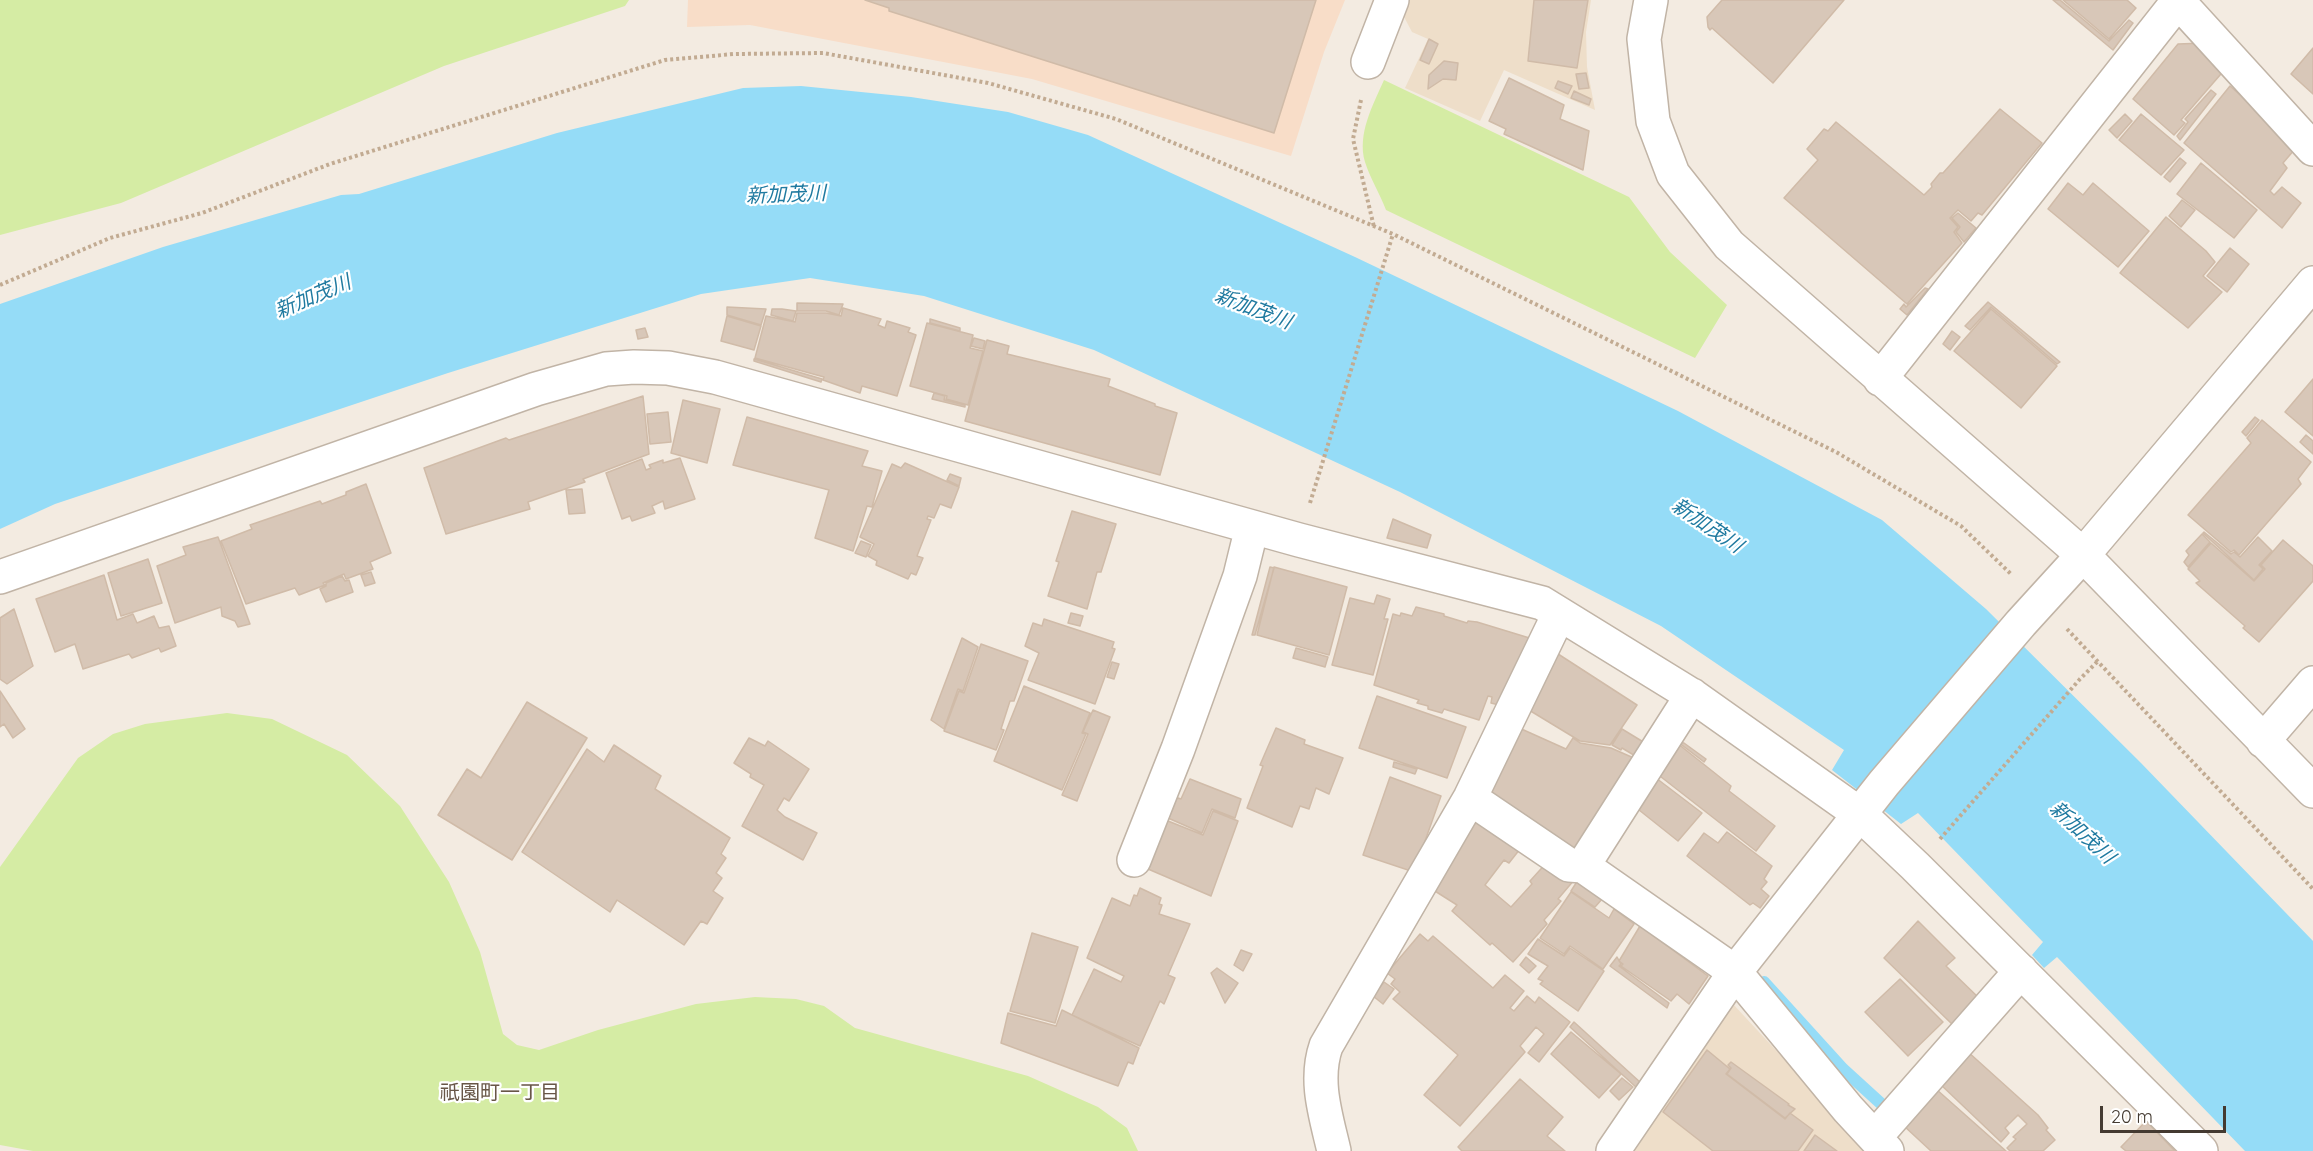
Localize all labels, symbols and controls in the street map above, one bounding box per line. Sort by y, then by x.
water label: 新加茂川 [746,182,826,208]
water label: 新加茂川 [271,270,355,324]
water label: 新加茂川 [1211,283,1295,335]
water label: 新加茂川 [1667,494,1747,558]
water label: 新加茂川 [2045,797,2119,869]
district label: 祇園町一丁目 [440,1081,560,1105]
scale bar [2103,1094,2229,1132]
text: 20 m [2111,1105,2153,1128]

